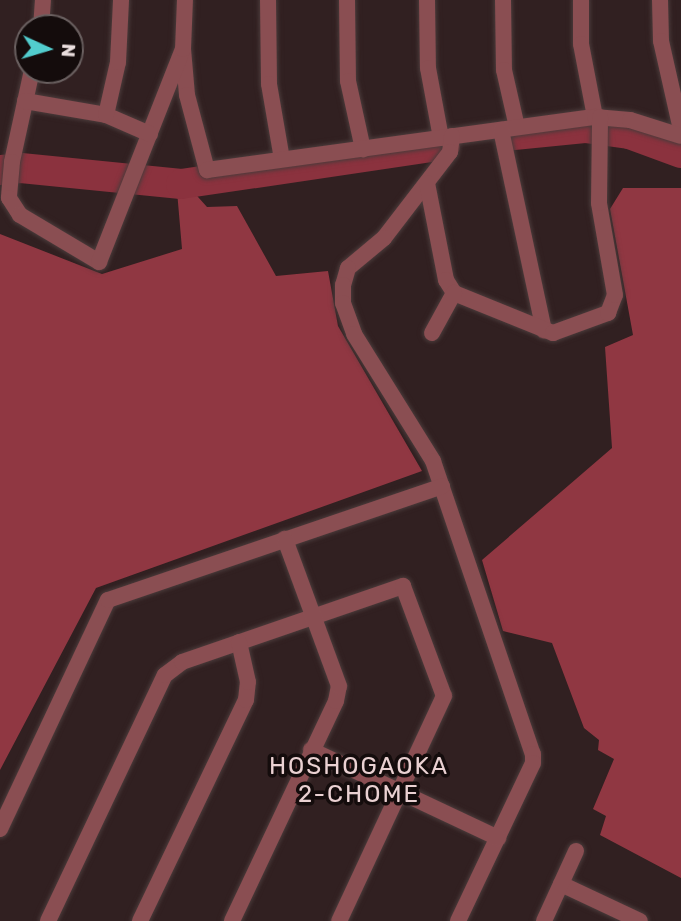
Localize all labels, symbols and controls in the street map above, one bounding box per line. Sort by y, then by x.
north arrow [14,14,84,84]
text: N [57,43,80,58]
district label: HOSHOGAOKA 2-CHOME [270,753,448,809]

